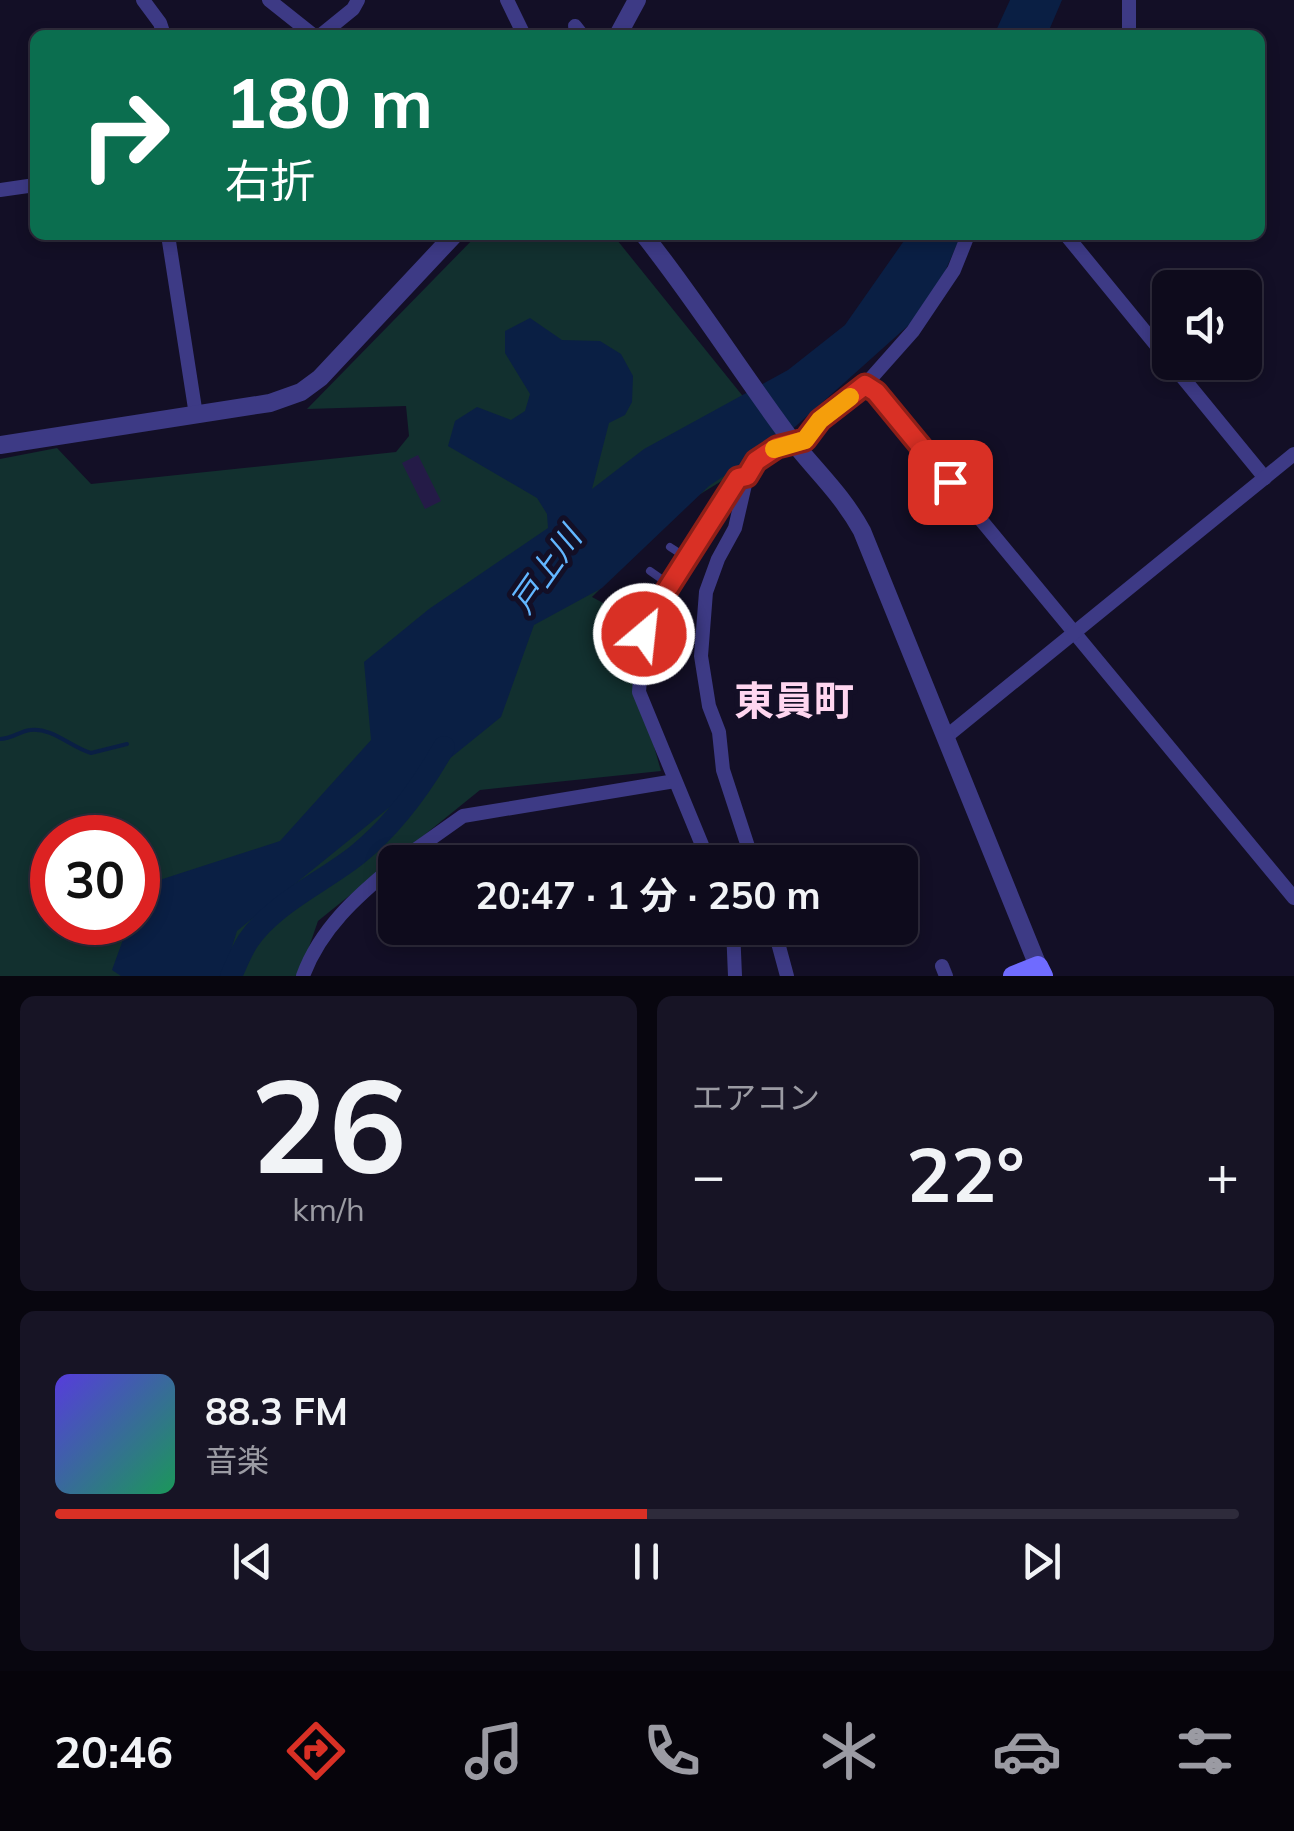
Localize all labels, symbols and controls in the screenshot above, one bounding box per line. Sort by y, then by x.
text: 180 m [225,58,433,146]
icon: right [60,70,190,200]
text: 右折 [225,152,315,208]
map controls [1152,270,1262,380]
button: sound [1152,270,1262,380]
pin [908,440,993,525]
icon: arrive [923,455,978,510]
water label: 戸上川 [501,516,591,620]
position arrow [592,582,696,686]
district label: 東員町 [734,675,854,725]
speed limit sign: 30 [30,815,160,945]
text: 20:47 · 1 分 · 250 m [475,871,821,919]
text: 26 [250,1042,407,1206]
text: エアコン [692,1077,820,1117]
text: 22° [906,1127,1025,1221]
text: − [692,1140,725,1209]
text: + [1206,1140,1239,1209]
text: km/h [292,1189,365,1229]
text: 88.3 FM [205,1387,348,1435]
text: 音楽 [205,1440,269,1480]
icon: previous [225,1534,280,1589]
icon: pause [619,1534,674,1589]
icon: next [1014,1534,1069,1589]
icon: directions [281,1716,351,1786]
icon: music [459,1716,529,1786]
icon: phone [637,1716,707,1786]
icon: climate [814,1716,884,1786]
icon: car [992,1716,1062,1786]
icon: filters [1170,1716,1240,1786]
text: 20:46 [54,1723,173,1779]

